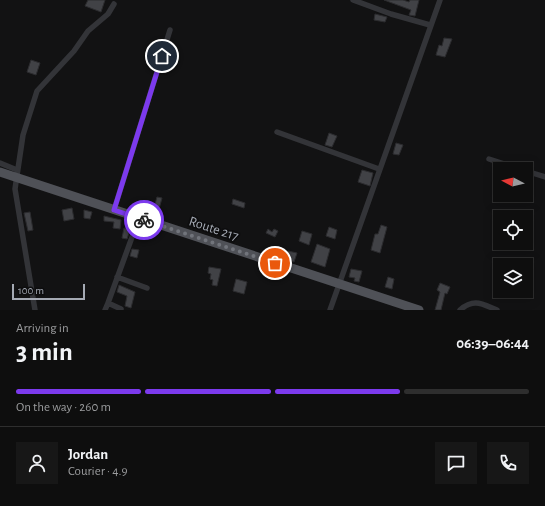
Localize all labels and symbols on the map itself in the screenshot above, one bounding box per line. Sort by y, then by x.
pin [145,39,179,73]
north arrow [493,162,533,202]
courier [124,200,164,240]
street label: Route 217 [187,214,240,244]
pin [258,246,292,280]
scale bar [12,282,85,301]

